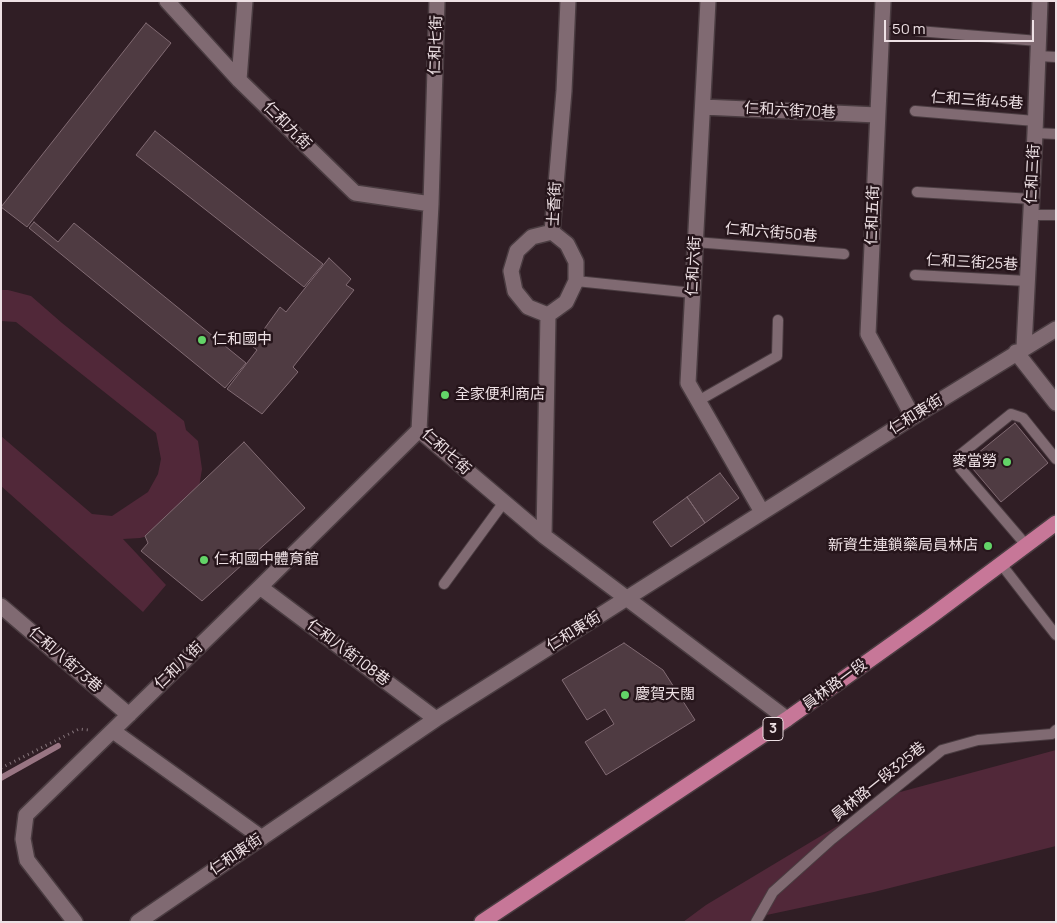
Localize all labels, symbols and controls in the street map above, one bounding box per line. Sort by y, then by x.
scale bar [887,10,1037,42]
street label: 仁和七街 [426,15,446,75]
text: 50 m [892,18,926,39]
street label: 仁和三街45巷 [930,89,1024,113]
street label: 仁和九街 [259,98,315,154]
street label: 仁和六街70巷 [744,100,836,122]
street label: 仁和三街 [1022,144,1044,204]
street label: 士香街 [545,181,565,227]
street label: 仁和五街 [863,185,883,245]
street label: 仁和六街50巷 [724,220,818,246]
street label: 仁和六街 [683,236,705,296]
street label: 仁和三街25巷 [925,252,1019,274]
place label: 仁和國中 [212,331,272,349]
marker: 仁和國中 [196,334,208,346]
place label: 全家便利商店 [455,386,545,404]
marker: 全家便利商店 [439,389,451,401]
street label: 仁和東街 [886,391,946,439]
street label: 仁和七街 [418,425,474,479]
place label: 麥當勞 [952,453,997,471]
marker: 麥當勞 [1001,456,1013,468]
place label: 新資生連鎖藥局員林店 [828,537,978,555]
marker: 新資生連鎖藥局員林店 [982,540,994,552]
place label: 仁和國中體育館 [214,551,319,569]
marker: 仁和國中體育館 [198,554,210,566]
street label: 仁和東街 [544,608,604,656]
street label: 仁和八街108巷 [303,616,393,690]
street label: 仁和八街73巷 [25,623,105,697]
street label: 仁和八街 [151,639,207,693]
street label: 員林路一段 [799,656,871,714]
place label: 慶賀天闊 [635,686,695,704]
marker: 慶賀天闊 [619,689,631,701]
road number: 3 [763,718,783,741]
street label: 員林路一段325巷 [828,739,930,825]
street label: 仁和東街 [206,831,266,879]

